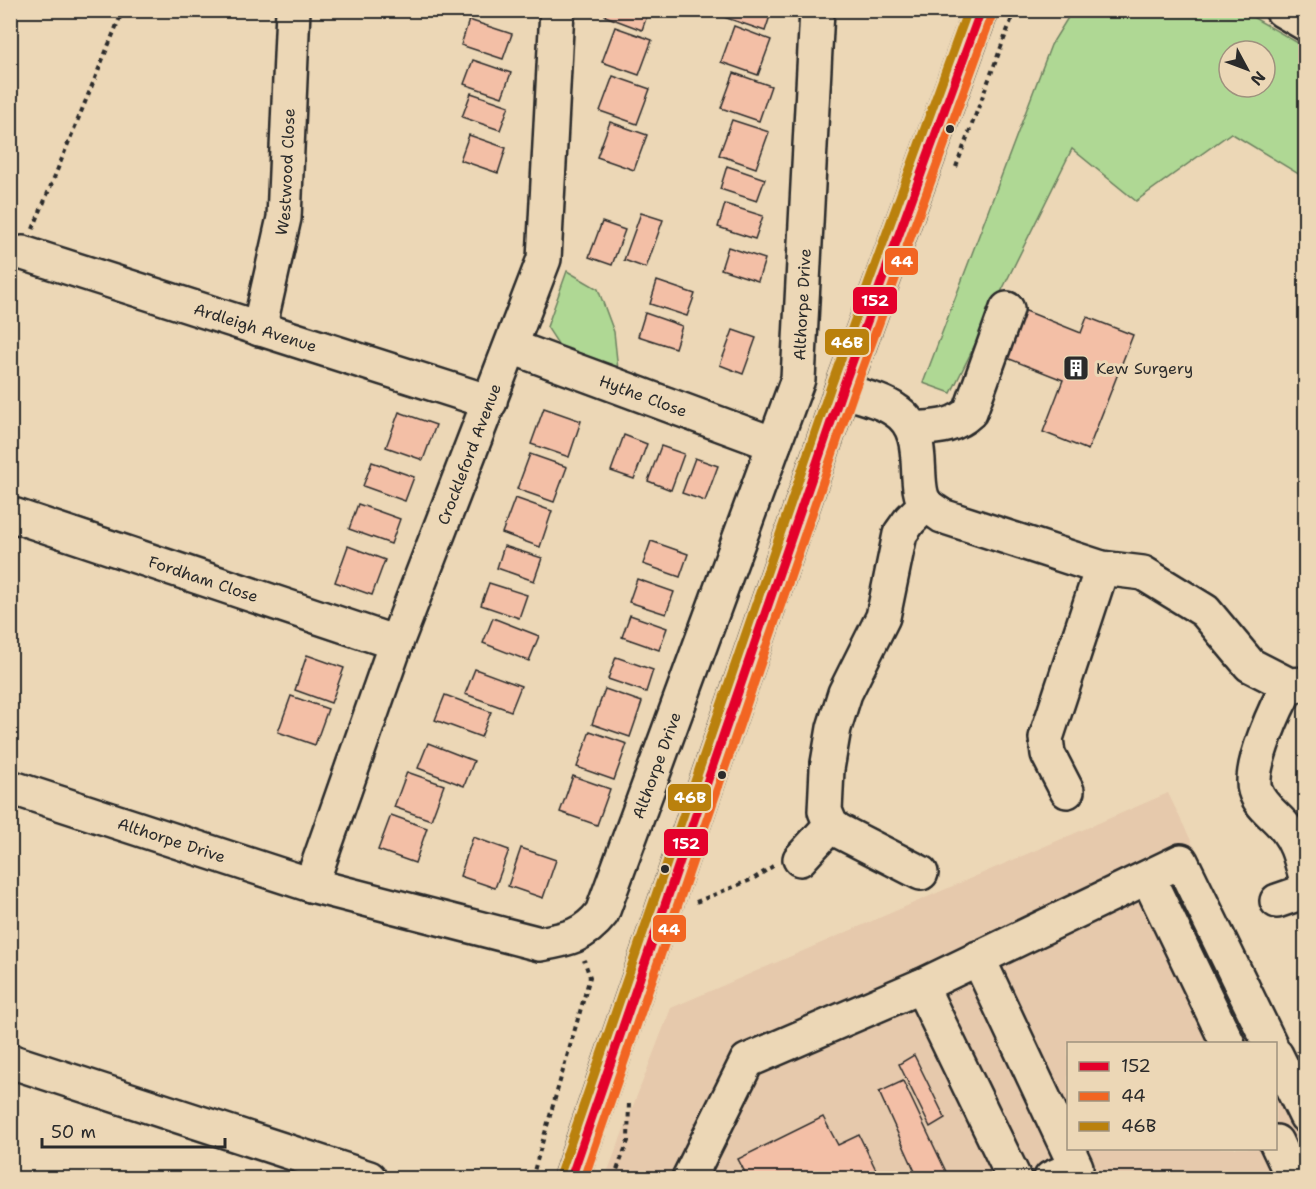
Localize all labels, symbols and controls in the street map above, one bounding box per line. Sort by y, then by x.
north arrow [1217,39,1277,99]
text: N [1246,67,1270,90]
street label: Westwood Close [270,108,299,237]
unlabelled marker [944,123,956,135]
line badge: 44 [884,247,919,276]
street label: Althorpe Drive [788,248,815,361]
text: 44 [891,251,913,272]
line badge: 152 [852,286,898,315]
text: 152 [861,290,889,311]
street label: Ardleigh Avenue [191,298,320,357]
line badge: 46B [824,328,870,356]
text: 46B [831,332,863,353]
building icon: Kew Surgery [1061,353,1091,383]
place label: Kew Surgery [1096,358,1193,379]
street label: Hythe Close [596,370,690,421]
street label: Crockleford Avenue [432,380,506,528]
street label: Fordham Close [146,551,261,607]
street label: Althorpe Drive [627,709,685,821]
unlabelled marker [716,769,728,781]
line badge: 46B [667,783,712,812]
text: 46B [674,787,706,808]
street label: Althorpe Drive [115,812,228,867]
line badge: 152 [663,828,709,857]
text: 152 [672,833,700,854]
unlabelled marker [659,863,671,875]
line badge: 44 [652,914,687,943]
text: 44 [658,919,680,940]
legend [1067,1042,1277,1150]
text: 152 [1121,1054,1151,1078]
text: 44 [1121,1084,1146,1108]
scale bar [42,1111,225,1149]
text: 46B [1121,1114,1156,1138]
text: 50 m [51,1120,96,1144]

